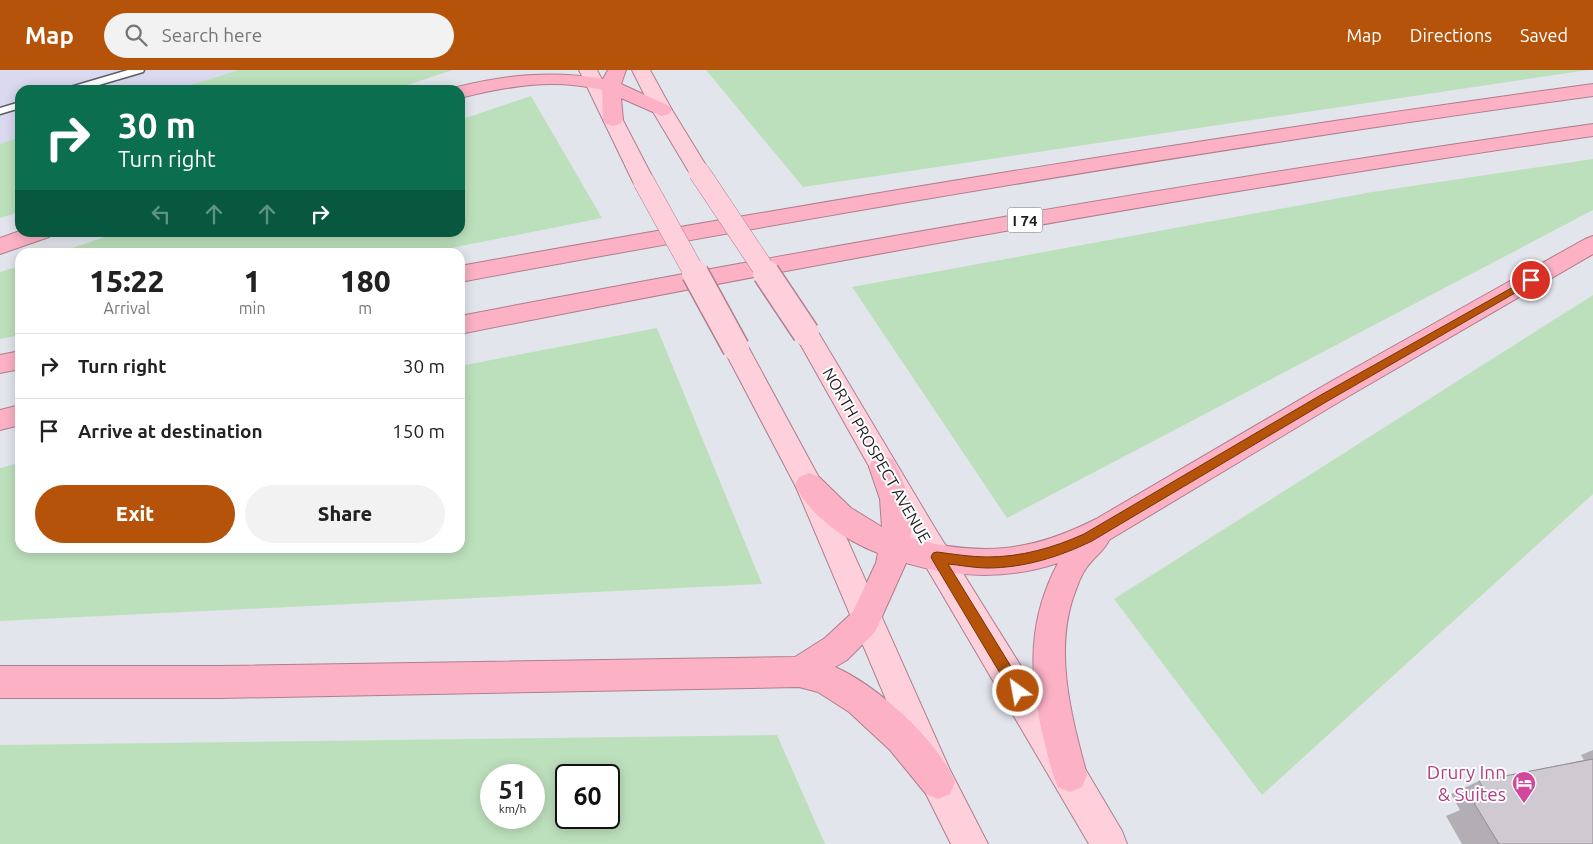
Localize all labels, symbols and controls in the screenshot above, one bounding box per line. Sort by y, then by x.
search box [104,13,454,58]
icon: search [122,21,150,49]
text: Map [25,22,74,49]
text: Search here [162,24,262,46]
text: Map [1346,25,1382,45]
text: Directions [1410,25,1492,45]
text: Saved [1520,25,1568,45]
icon: right [35,105,100,170]
text: 30 m [118,105,196,145]
text: Turn right [118,146,216,171]
icon: left [147,200,175,228]
icon: ahead [200,200,228,228]
icon: ahead [253,200,281,228]
icon: right [306,200,334,228]
road number: I 74 [1008,208,1042,232]
pin [1510,259,1552,301]
text: 15:22 [89,264,164,298]
text: 1 [244,264,261,298]
text: 180 [340,264,391,298]
icon: arrive [1517,266,1545,294]
text: Arrival [104,299,150,317]
text: min [239,299,266,317]
text: m [358,299,372,317]
icon: right [35,352,63,380]
text: Turn right [78,355,166,377]
text: 30 m [403,355,445,377]
street label: NORTH PROSPECT AVENUE [819,364,935,546]
icon: arrive [35,417,63,445]
text: Arrive at destination [78,420,263,442]
text: 150 m [392,420,445,442]
button: Exit [35,485,235,543]
button: Share [245,485,445,543]
position arrow [991,664,1043,716]
place label: Drury Inn & Suites [1427,761,1506,805]
speed limit sign: 60 [555,764,620,829]
hotel icon: Drury Inn & Suites [1511,770,1537,804]
text: 51 [498,776,527,804]
text: km/h [499,802,526,815]

